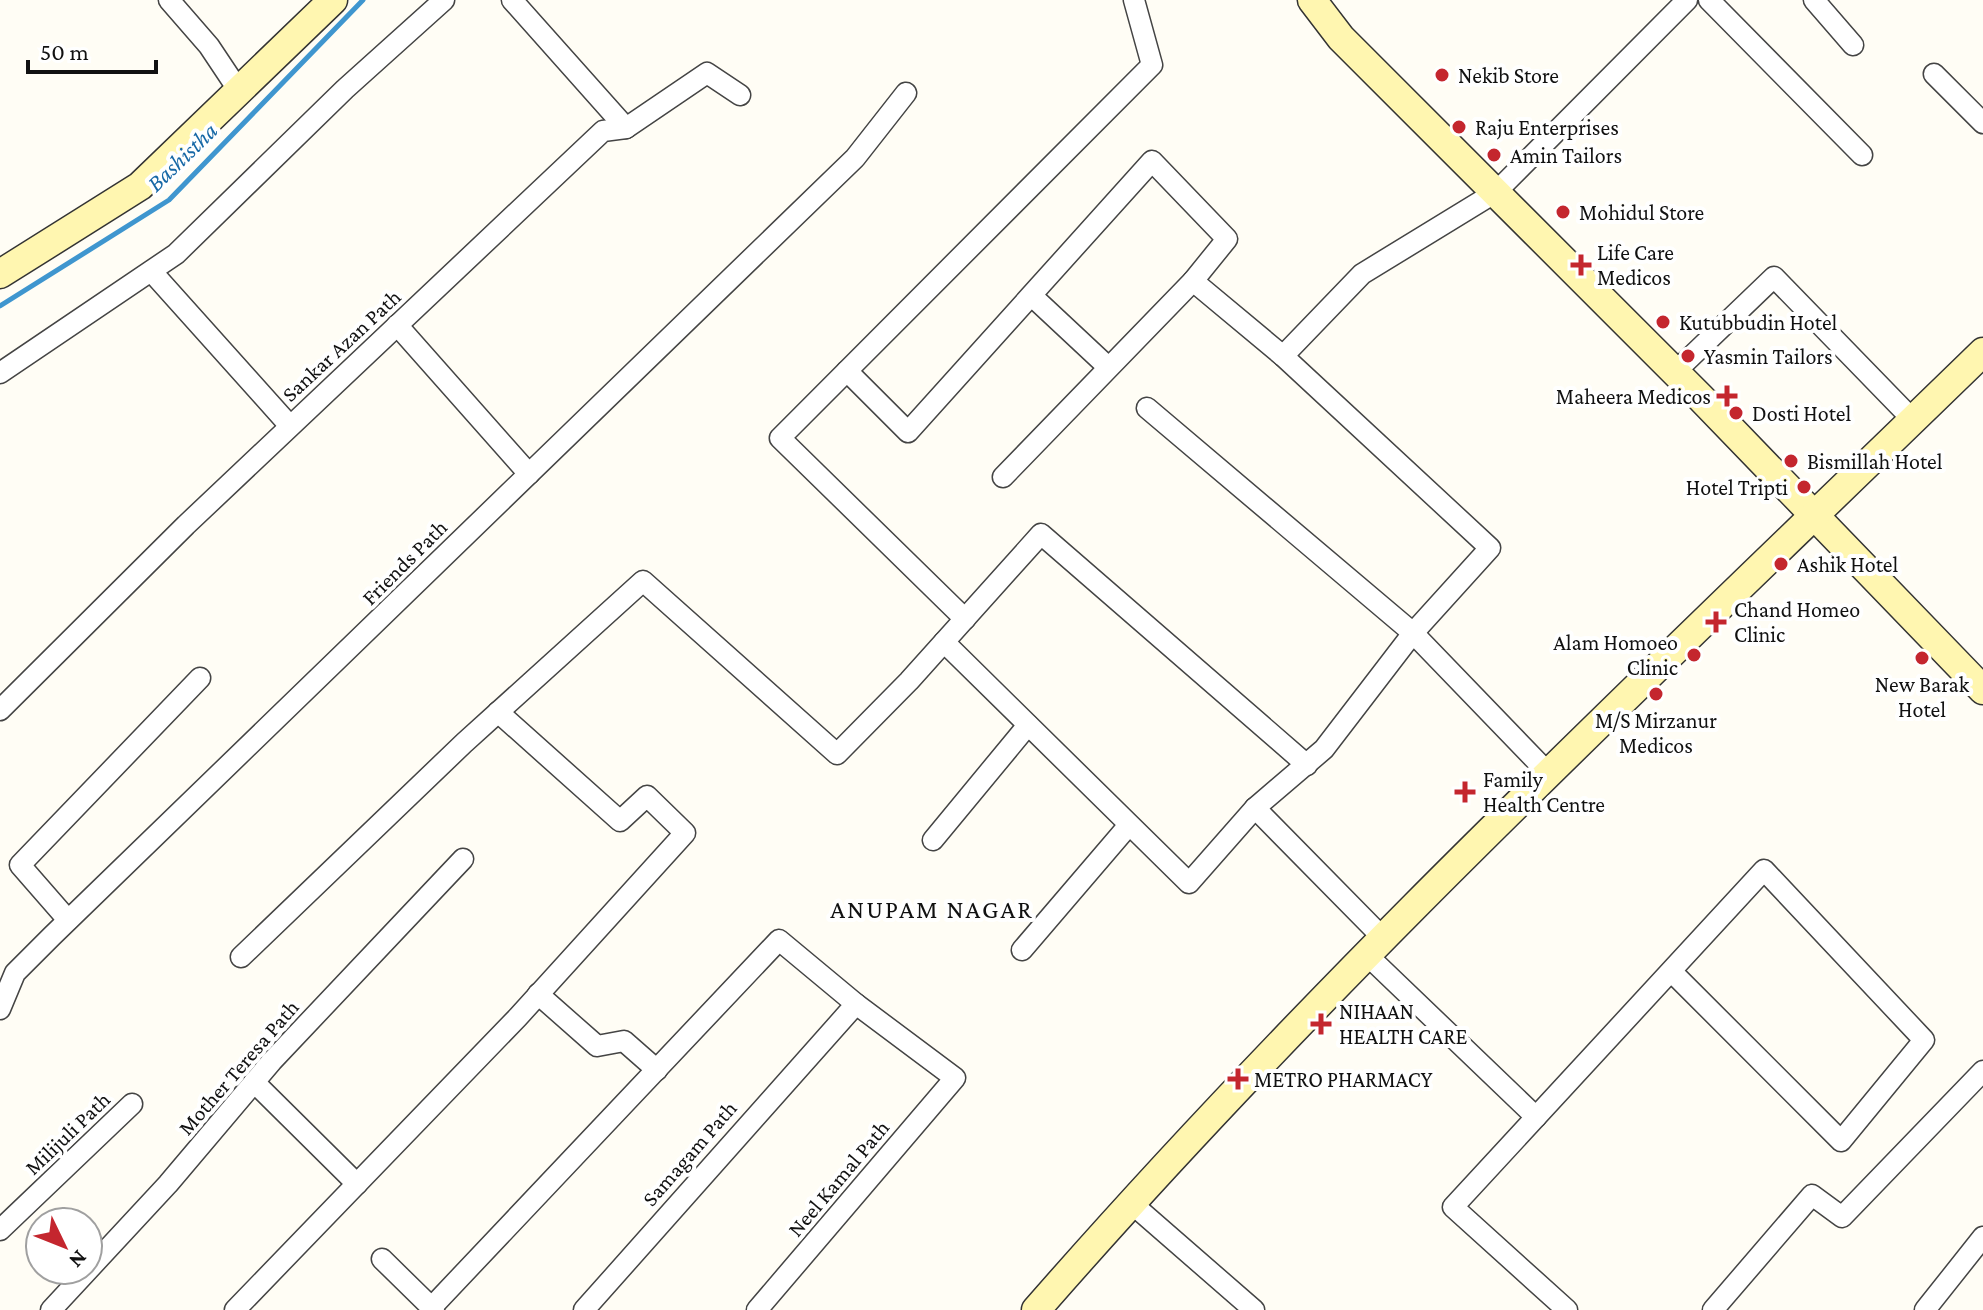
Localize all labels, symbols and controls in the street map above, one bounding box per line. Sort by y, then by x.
scale bar [28,24,156,74]
text: 50 m [40,38,89,65]
place label: Nekib Store [1458,63,1559,88]
marker: Nekib Store [1433,66,1451,84]
place label: Raju Enterprises [1475,115,1619,140]
water label: Bashistha [141,117,222,197]
marker: Raju Enterprises [1450,118,1468,136]
place label: Amin Tailors [1510,143,1622,168]
marker: Amin Tailors [1485,146,1503,164]
place label: Mohidul Store [1579,200,1704,225]
marker: Mohidul Store [1554,203,1572,221]
place label: Life Care Medicos [1597,240,1674,290]
marker: Life Care Medicos [1572,256,1590,274]
street label: Sankar Azan Path [277,284,406,407]
place label: Kutubbudin Hotel [1679,310,1838,335]
marker: Kutubbudin Hotel [1654,313,1672,331]
place label: Yasmin Tailors [1704,344,1833,369]
marker: Yasmin Tailors [1679,347,1697,365]
place label: Maheera Medicos [1556,384,1711,409]
marker: Maheera Medicos [1718,387,1736,405]
place label: Dosti Hotel [1752,401,1852,426]
marker: Dosti Hotel [1727,404,1745,422]
place label: Bismillah Hotel [1807,449,1943,474]
marker: Bismillah Hotel [1782,452,1800,470]
place label: Hotel Tripti [1686,475,1788,500]
marker: Hotel Tripti [1795,478,1813,496]
street label: Friends Path [357,514,452,610]
place label: Ashik Hotel [1797,552,1898,577]
marker: Ashik Hotel [1772,555,1790,573]
place label: Chand Homeo Clinic [1734,597,1860,647]
marker: Chand Homeo Clinic [1705,611,1727,633]
place label: Alam Homoeo Clinic [1553,630,1678,680]
marker: Alam Homoeo Clinic [1685,646,1703,664]
marker: New Barak Hotel [1913,649,1931,667]
place label: New Barak Hotel [1875,672,1970,722]
marker: M/S Mirzanur Medicos [1647,685,1665,703]
place label: M/S Mirzanur Medicos [1595,708,1717,758]
place label: Family Health Centre [1483,767,1605,817]
marker: Family Health Centre [1454,781,1476,803]
district label: ANUPAM NAGAR [830,895,1034,924]
street label: Mother Teresa Path [173,995,304,1140]
place label: NIHAAN HEALTH CARE [1339,999,1467,1049]
marker: NIHAAN HEALTH CARE [1310,1013,1332,1035]
place label: METRO PHARMACY [1254,1067,1433,1092]
marker: METRO PHARMACY [1229,1070,1247,1088]
street label: Milijuli Path [20,1087,115,1180]
street label: Samagam Path [637,1096,742,1211]
street label: Neel Kamal Path [783,1115,894,1241]
north arrow [24,1206,104,1286]
text: N [64,1245,93,1273]

